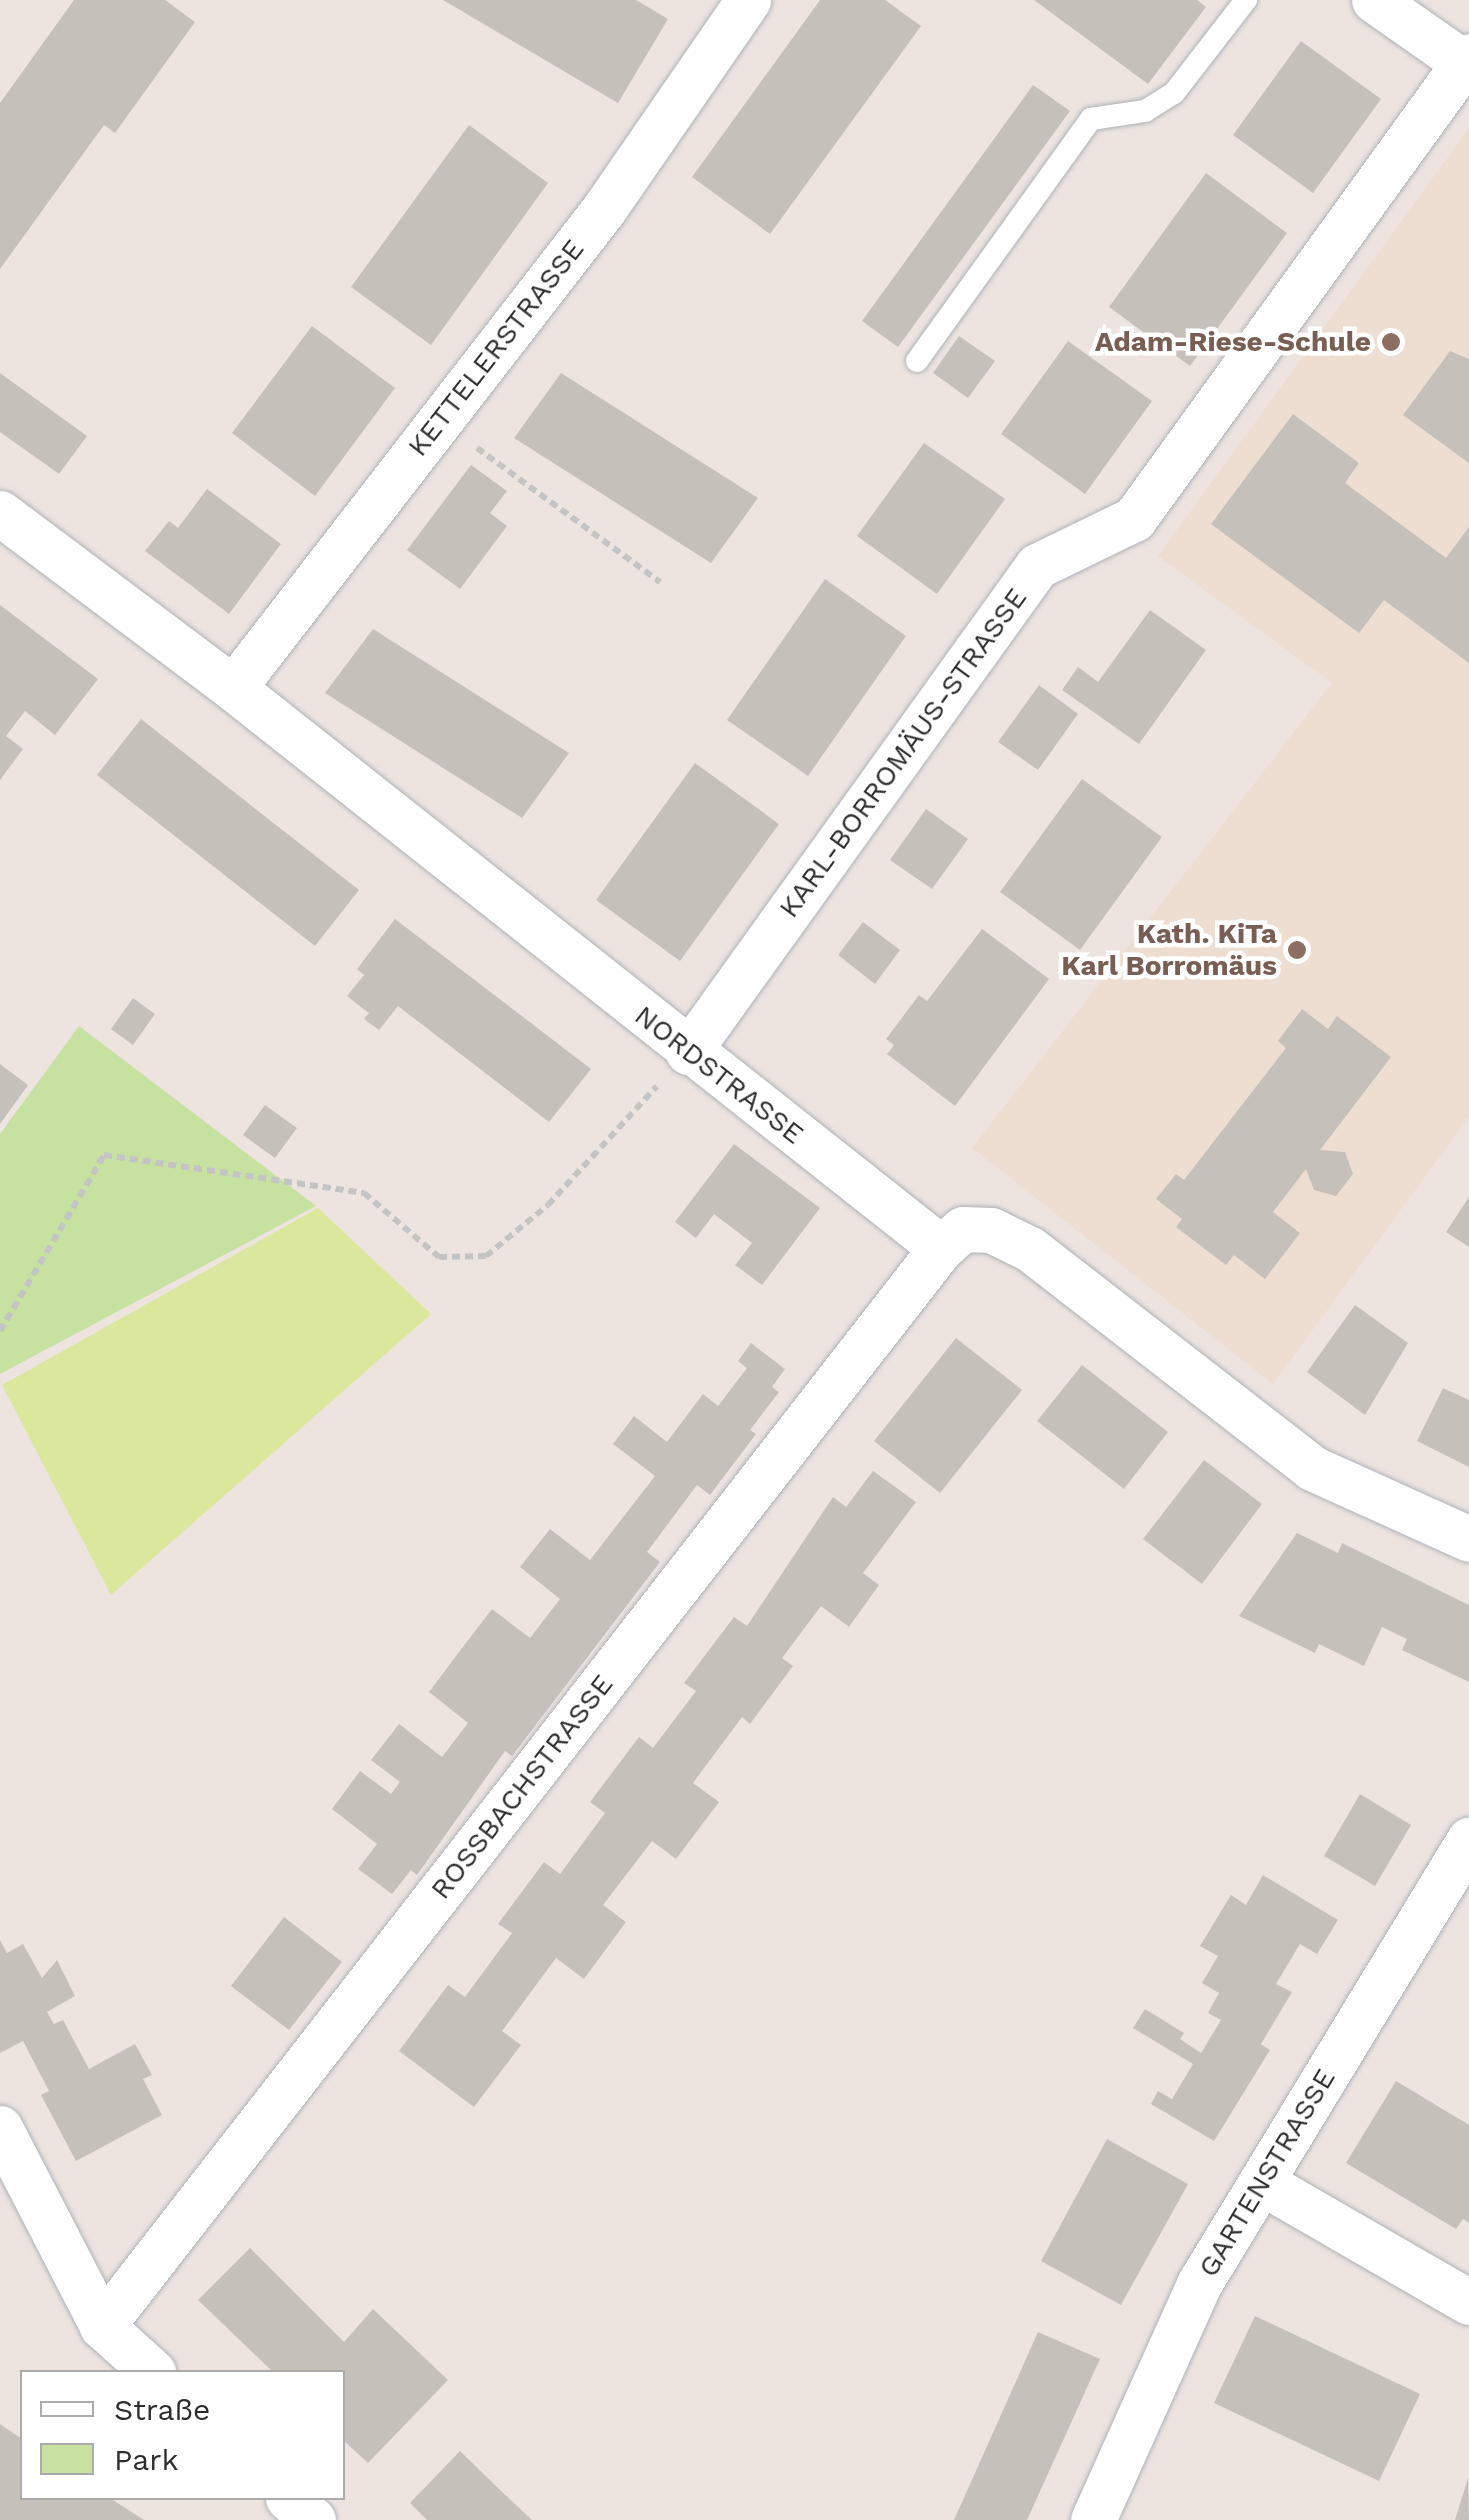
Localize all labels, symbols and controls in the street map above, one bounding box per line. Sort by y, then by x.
street label: KETTELERSTRASSE [401,233,591,463]
place label: Adam-Riese-Schule [1095,325,1371,359]
marker: Adam-Riese-Schule [1380,331,1402,353]
street label: KARL-BORROMÄUS-STRASSE [772,582,1034,924]
place label: Kath. KiTa Karl Borromäus [1061,917,1277,983]
marker: Kath. KiTa Karl Borromäus [1286,939,1308,961]
street label: NORDSTRASSE [628,999,810,1151]
street label: ROSSBACHSTRASSE [424,1668,620,1906]
street label: GARTENSTRASSE [1192,2063,1342,2283]
legend [20,2370,345,2500]
text: Straße [114,2392,210,2427]
text: Park [114,2442,179,2477]

